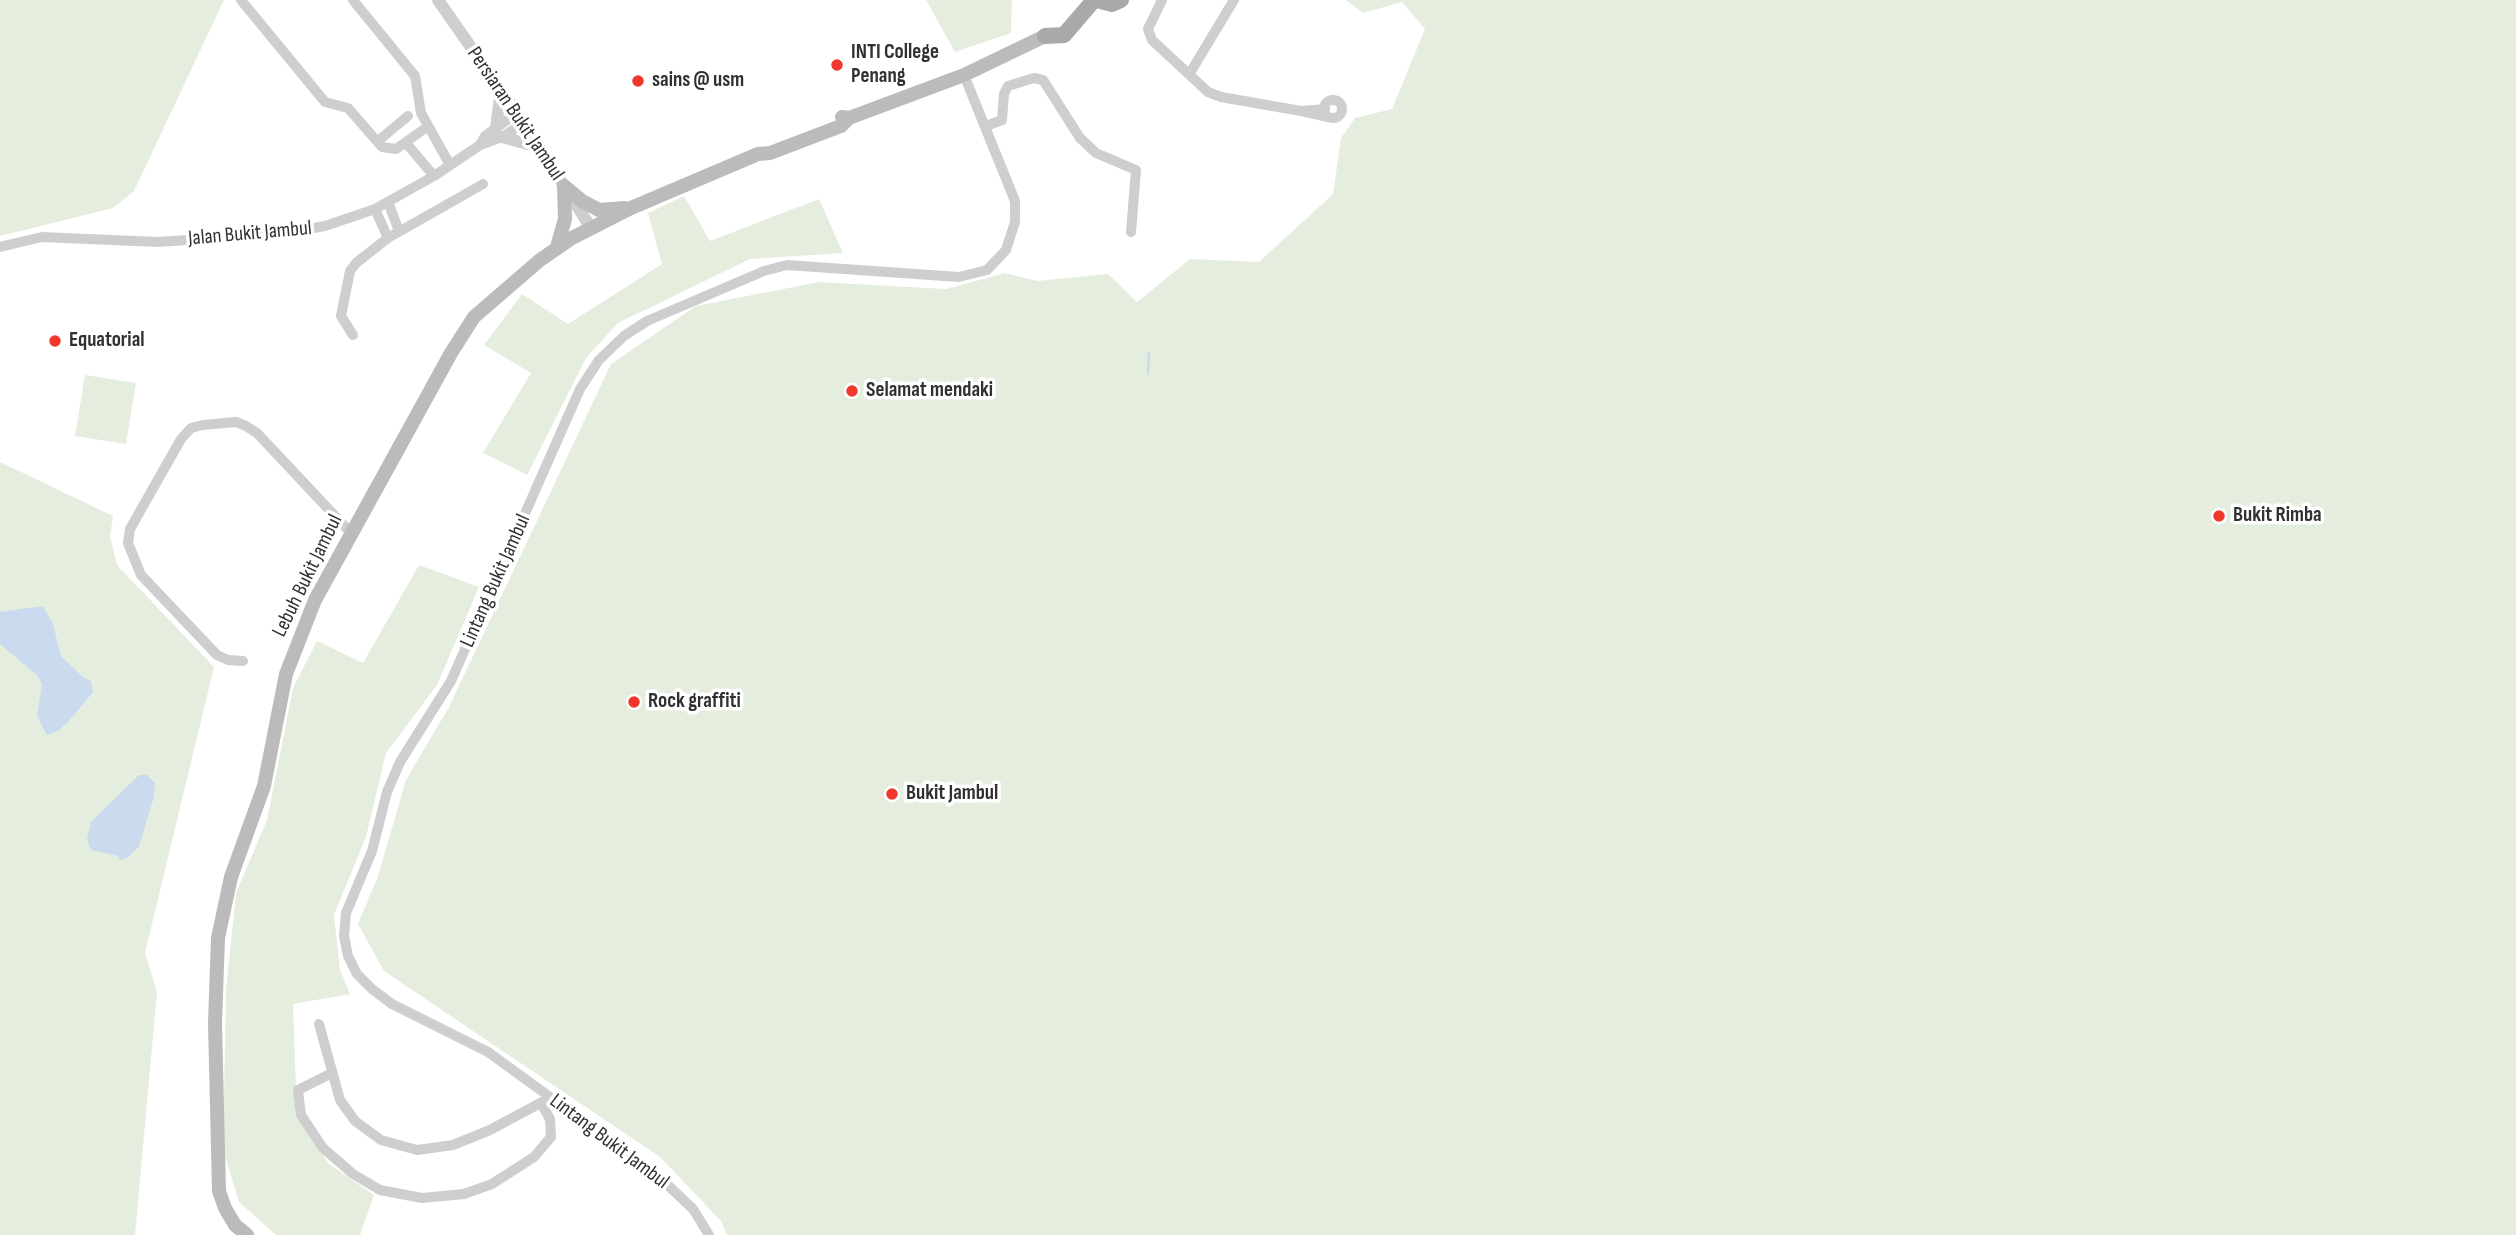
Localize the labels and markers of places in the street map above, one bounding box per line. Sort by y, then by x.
place label: INTI College Penang [851,40,939,90]
marker: INTI College Penang [829,57,845,73]
place label: sains @ usm [652,68,744,94]
marker: sains @ usm [630,73,646,89]
place label: Equatorial [69,328,144,354]
marker: Equatorial [47,333,63,349]
place label: Selamat mendaki [866,378,993,404]
marker: Selamat mendaki [844,383,860,399]
place label: Bukit Rimba [2233,503,2322,529]
marker: Bukit Rimba [2211,508,2227,524]
place label: Rock graffiti [648,689,741,715]
marker: Rock graffiti [626,694,642,710]
place label: Bukit Jambul [906,781,998,807]
marker: Bukit Jambul [884,786,900,802]

